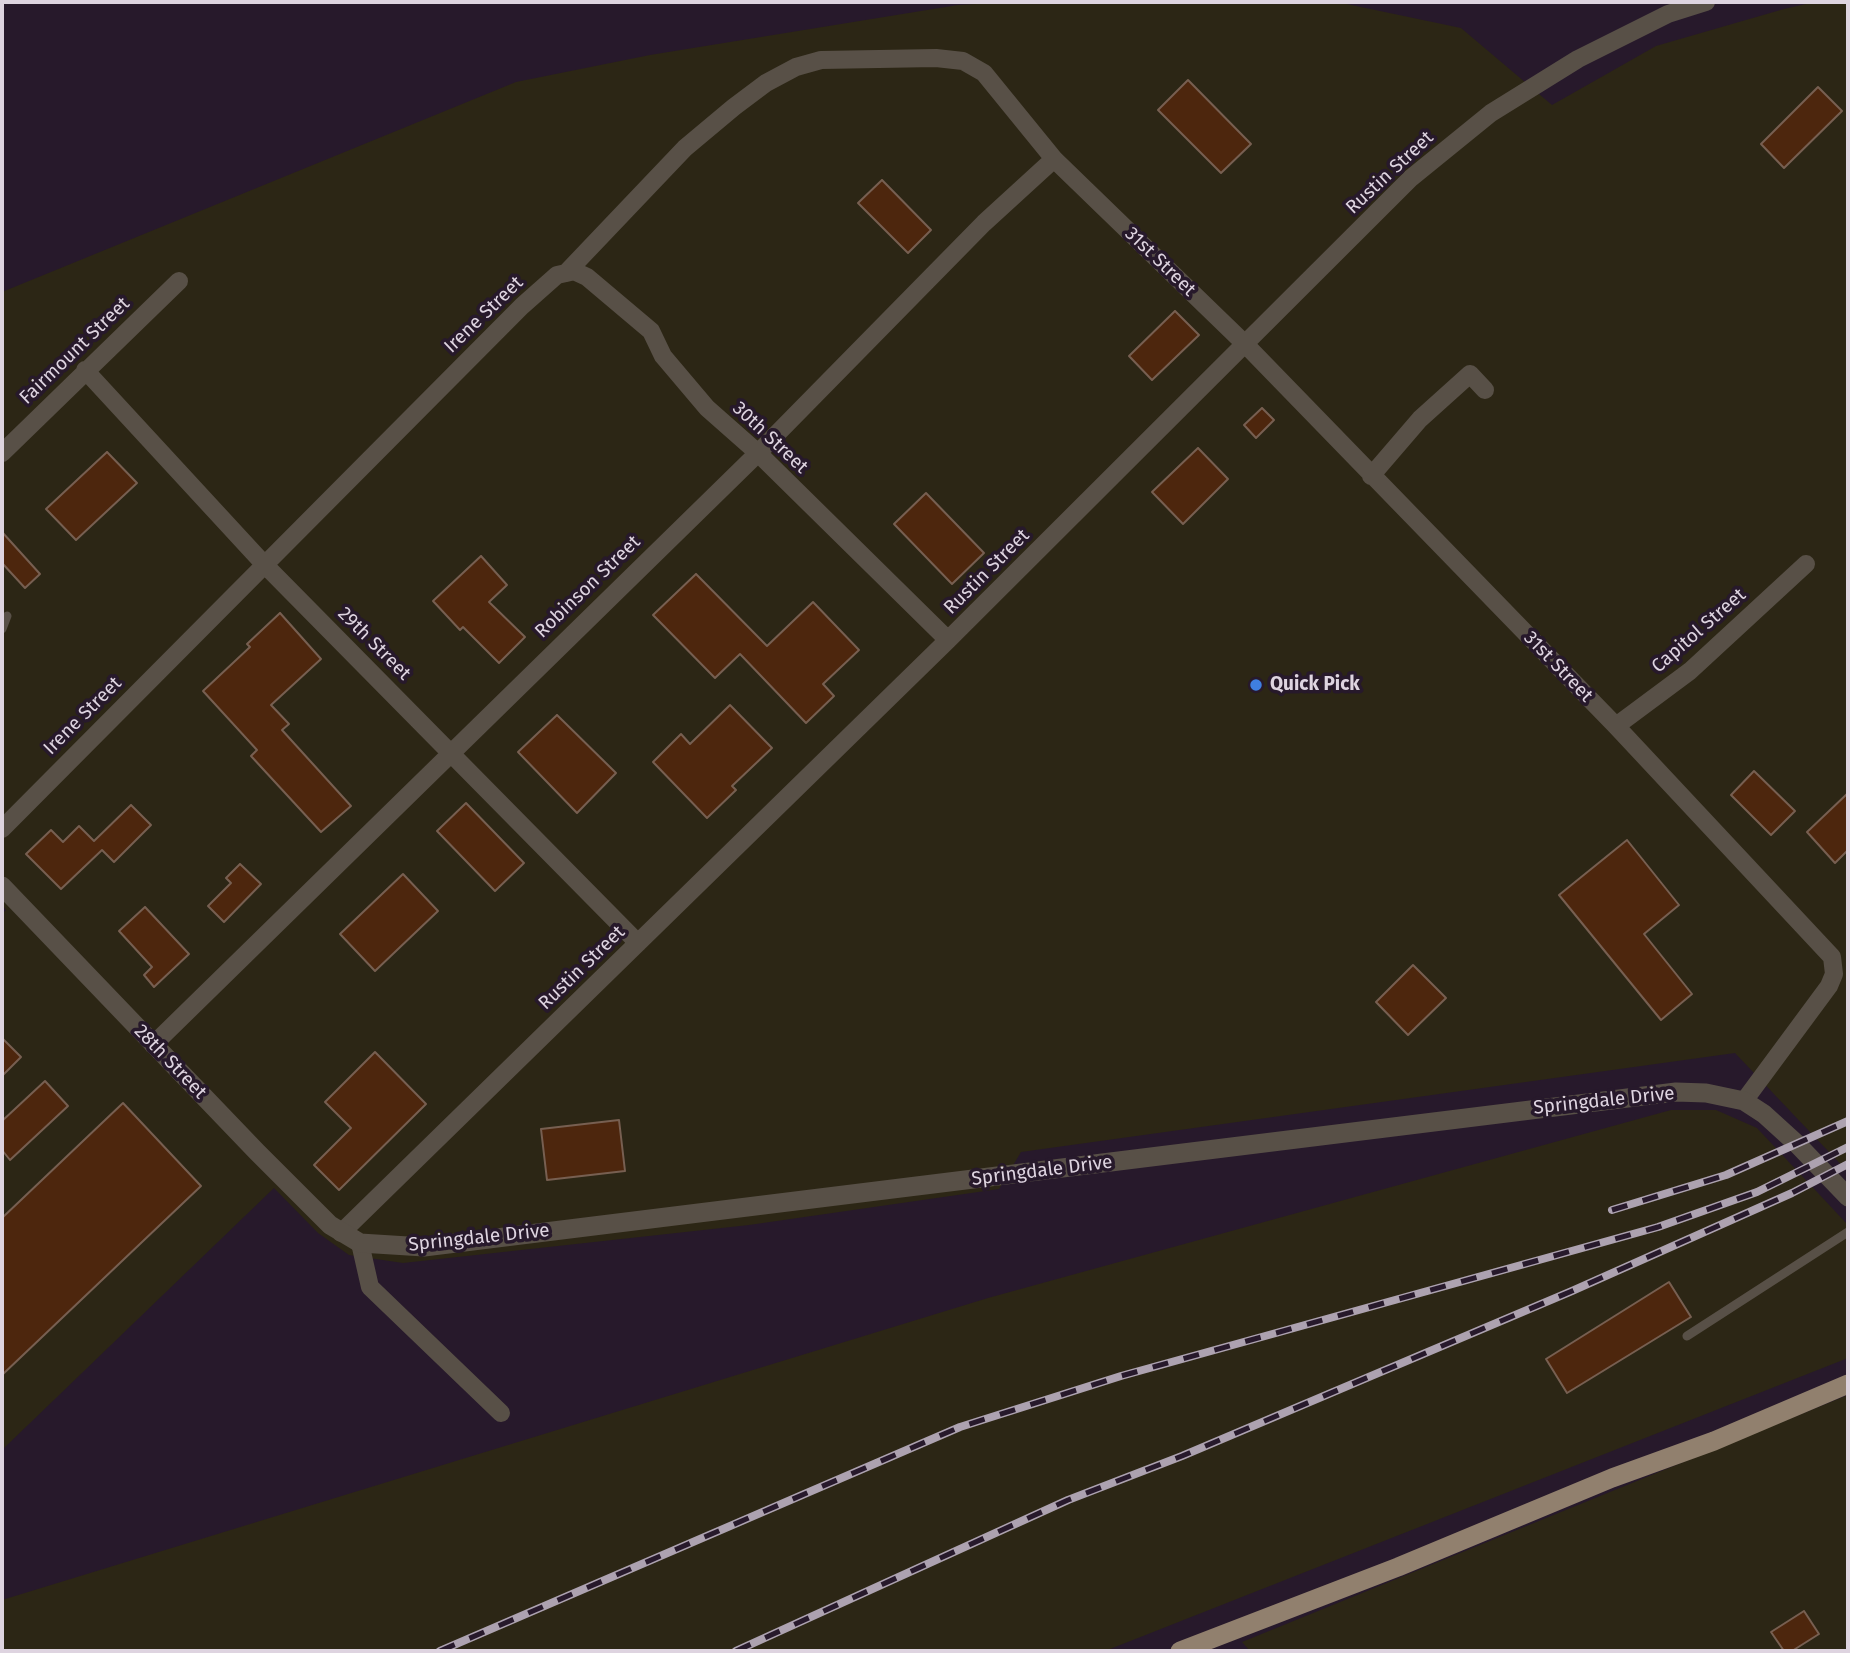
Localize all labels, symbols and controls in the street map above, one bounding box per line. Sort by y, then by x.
street label: Rustin Street [1342,127,1438,219]
street label: 31st Street [1120,223,1200,301]
street label: Irene Street [440,272,528,358]
street label: Fairmount Street [15,293,135,409]
street label: 30th Street [728,397,812,479]
street label: Rustin Street [940,525,1034,619]
street label: Robinson Street [531,531,645,643]
street label: Capitol Street [1647,584,1751,678]
street label: 29th Street [333,603,415,685]
street label: 31st Street [1519,627,1597,707]
street label: Irene Street [39,672,127,760]
place label: Quick Pick [1270,674,1360,696]
marker: Quick Pick [1248,677,1264,693]
street label: Rustin Street [534,921,630,1015]
street label: 28th Street [129,1020,211,1104]
street label: Springdale Drive [1532,1082,1676,1120]
street label: Springdale Drive [970,1151,1114,1191]
street label: Springdale Drive [407,1219,551,1257]

